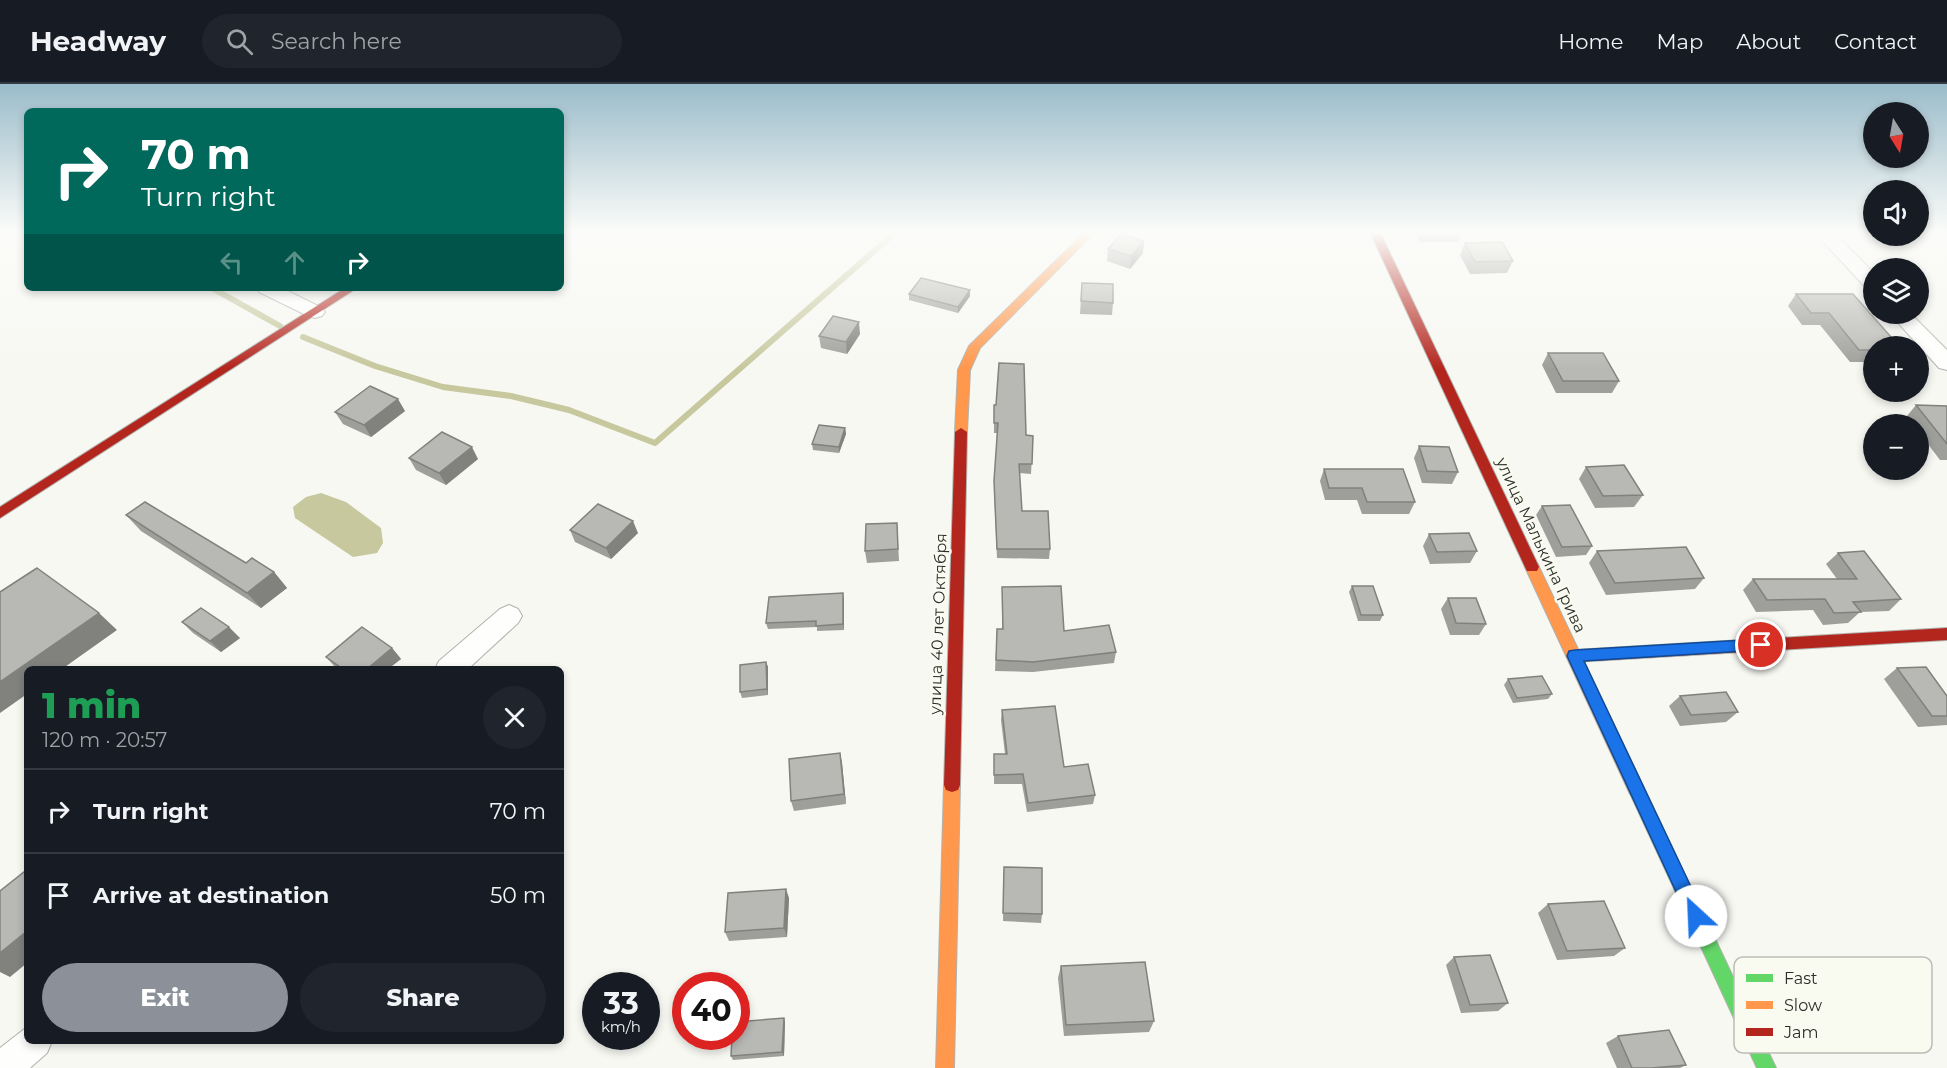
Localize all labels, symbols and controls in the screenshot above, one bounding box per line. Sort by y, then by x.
search box [202,14,622,68]
text: Headway [30,24,166,58]
icon: search [223,25,256,58]
text: Search here [271,28,402,55]
text: Home [1558,29,1623,54]
text: Map [1656,29,1703,54]
text: About [1736,29,1801,54]
text: Contact [1834,29,1917,54]
north arrow [1863,102,1929,168]
map controls [1863,102,1929,480]
text: 70 m [141,128,251,180]
icon: right [42,132,120,210]
text: Turn right [141,180,276,213]
button: sound [1863,180,1929,246]
icon: left [215,246,248,279]
icon: ahead [278,246,311,279]
icon: right [341,246,374,279]
button: layers [1863,258,1929,324]
button: + [1863,336,1929,402]
button: − [1863,414,1929,480]
street label: улица Малькина Грива [1492,454,1590,636]
street label: улица 40 лет Октября [925,533,951,716]
pin [1735,619,1786,670]
icon: arrive [1744,628,1777,661]
text: 1 min [42,683,141,727]
button: close [483,686,546,749]
text: 120 m · 20:57 [42,728,167,752]
icon: right [42,795,75,828]
text: Turn right [93,798,208,825]
text: 70 m [490,798,546,825]
icon: arrive [42,879,75,912]
text: Arrive at destination [93,882,329,909]
text: 50 m [490,882,546,909]
position arrow [1664,884,1728,948]
legend [1734,957,1932,1053]
button: Exit [42,963,288,1032]
button: Share [300,963,546,1032]
text: Fast [1784,969,1818,988]
speed limit sign: 40 [672,972,750,1050]
text: 33 [603,985,639,1022]
text: Slow [1784,996,1822,1015]
text: km/h [601,1017,641,1036]
text: Jam [1783,1023,1818,1042]

